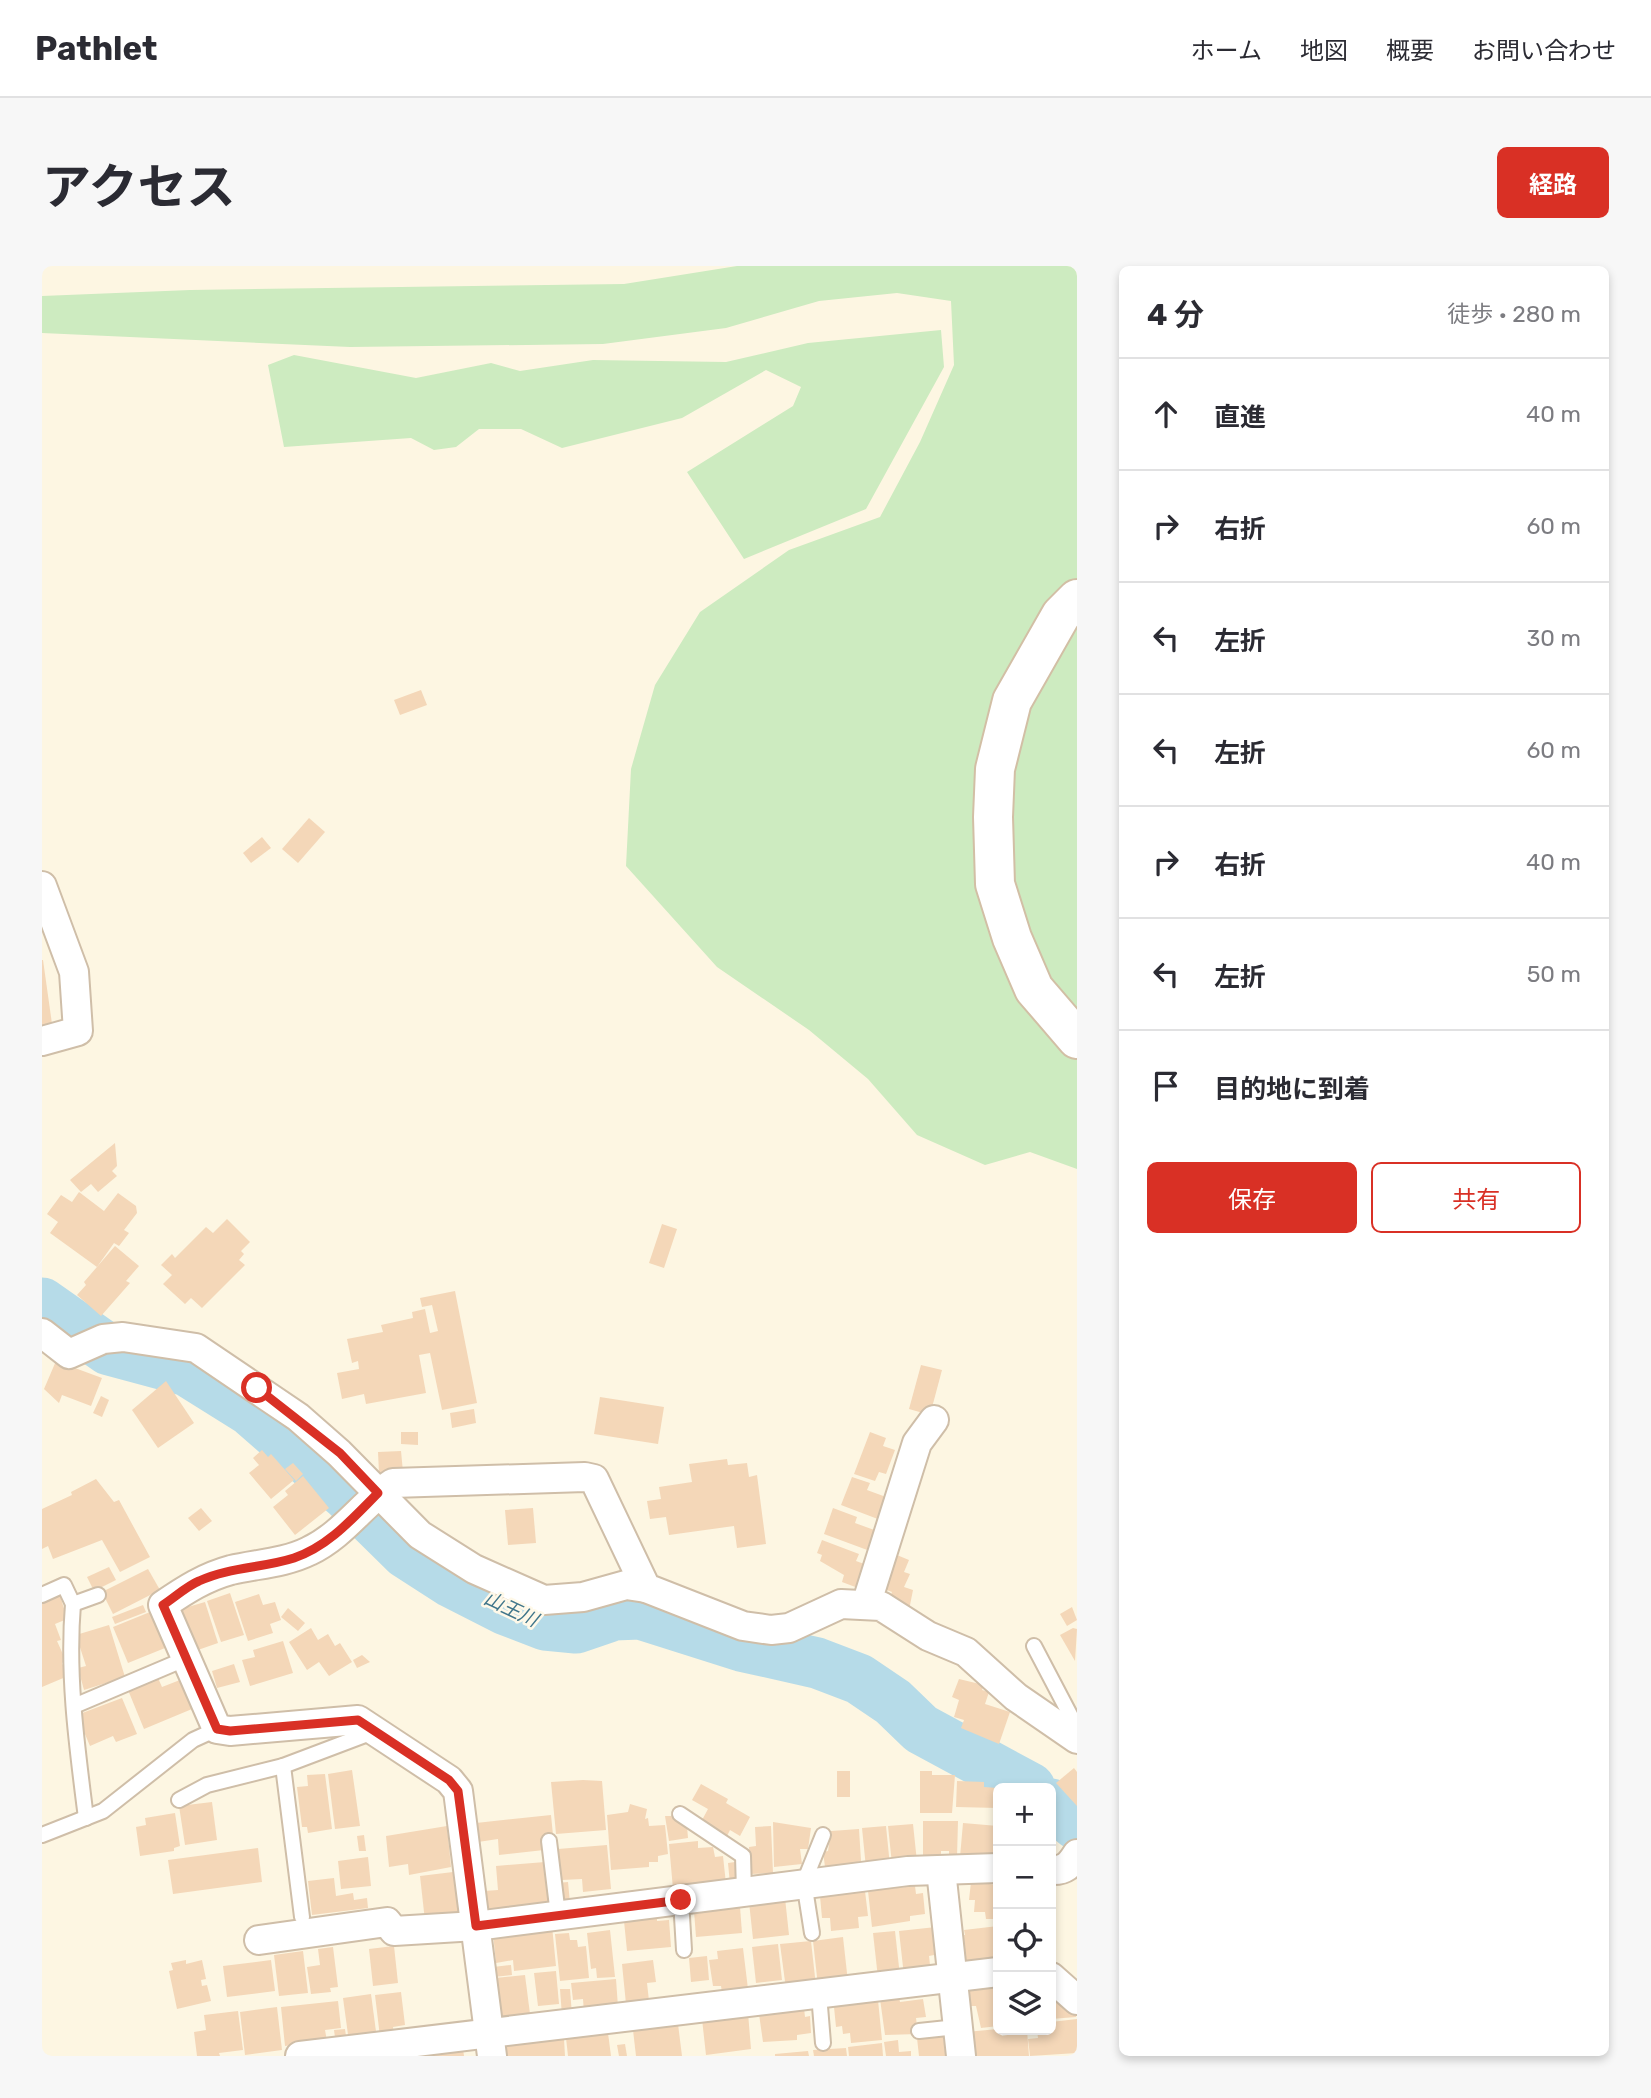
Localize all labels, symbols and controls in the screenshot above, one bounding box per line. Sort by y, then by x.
text: Pathlet [35,29,158,68]
text: ホーム [1191,37,1262,65]
text: 地図 [1300,37,1348,65]
text: 概要 [1386,37,1434,65]
text: お問い合わせ [1472,37,1616,65]
button: 経路 [1497,147,1609,218]
text: アクセス [42,158,236,216]
text: 4 分 [1147,297,1204,333]
text: 徒歩 · 280 m [1447,300,1581,328]
icon: ahead [1147,395,1185,433]
text: 40 m [1526,400,1581,428]
text: 直進 [1214,402,1266,433]
icon: right [1147,507,1185,545]
text: 60 m [1526,512,1581,540]
text: 右折 [1214,514,1266,545]
icon: left [1147,619,1185,657]
text: 30 m [1526,624,1581,652]
text: 左折 [1214,626,1266,657]
icon: left [1147,731,1185,769]
text: 60 m [1526,736,1581,764]
text: 左折 [1214,738,1266,769]
icon: right [1147,843,1185,881]
text: 40 m [1526,848,1581,876]
text: 右折 [1214,850,1266,881]
icon: left [1147,955,1185,993]
text: 50 m [1527,960,1581,988]
text: 左折 [1214,962,1266,993]
icon: arrive [1147,1067,1185,1105]
text: 目的地に到着 [1214,1074,1370,1105]
button: 保存 [1147,1162,1357,1233]
button: 共有 [1371,1162,1581,1233]
route start [241,1372,272,1403]
water label: 山王川 [480,1587,543,1632]
map controls [993,1783,1056,2035]
button: + [993,1783,1056,1846]
button: − [993,1846,1056,1909]
route end [665,1884,696,1915]
button: locate [993,1909,1056,1972]
button: layers [993,1972,1056,2035]

